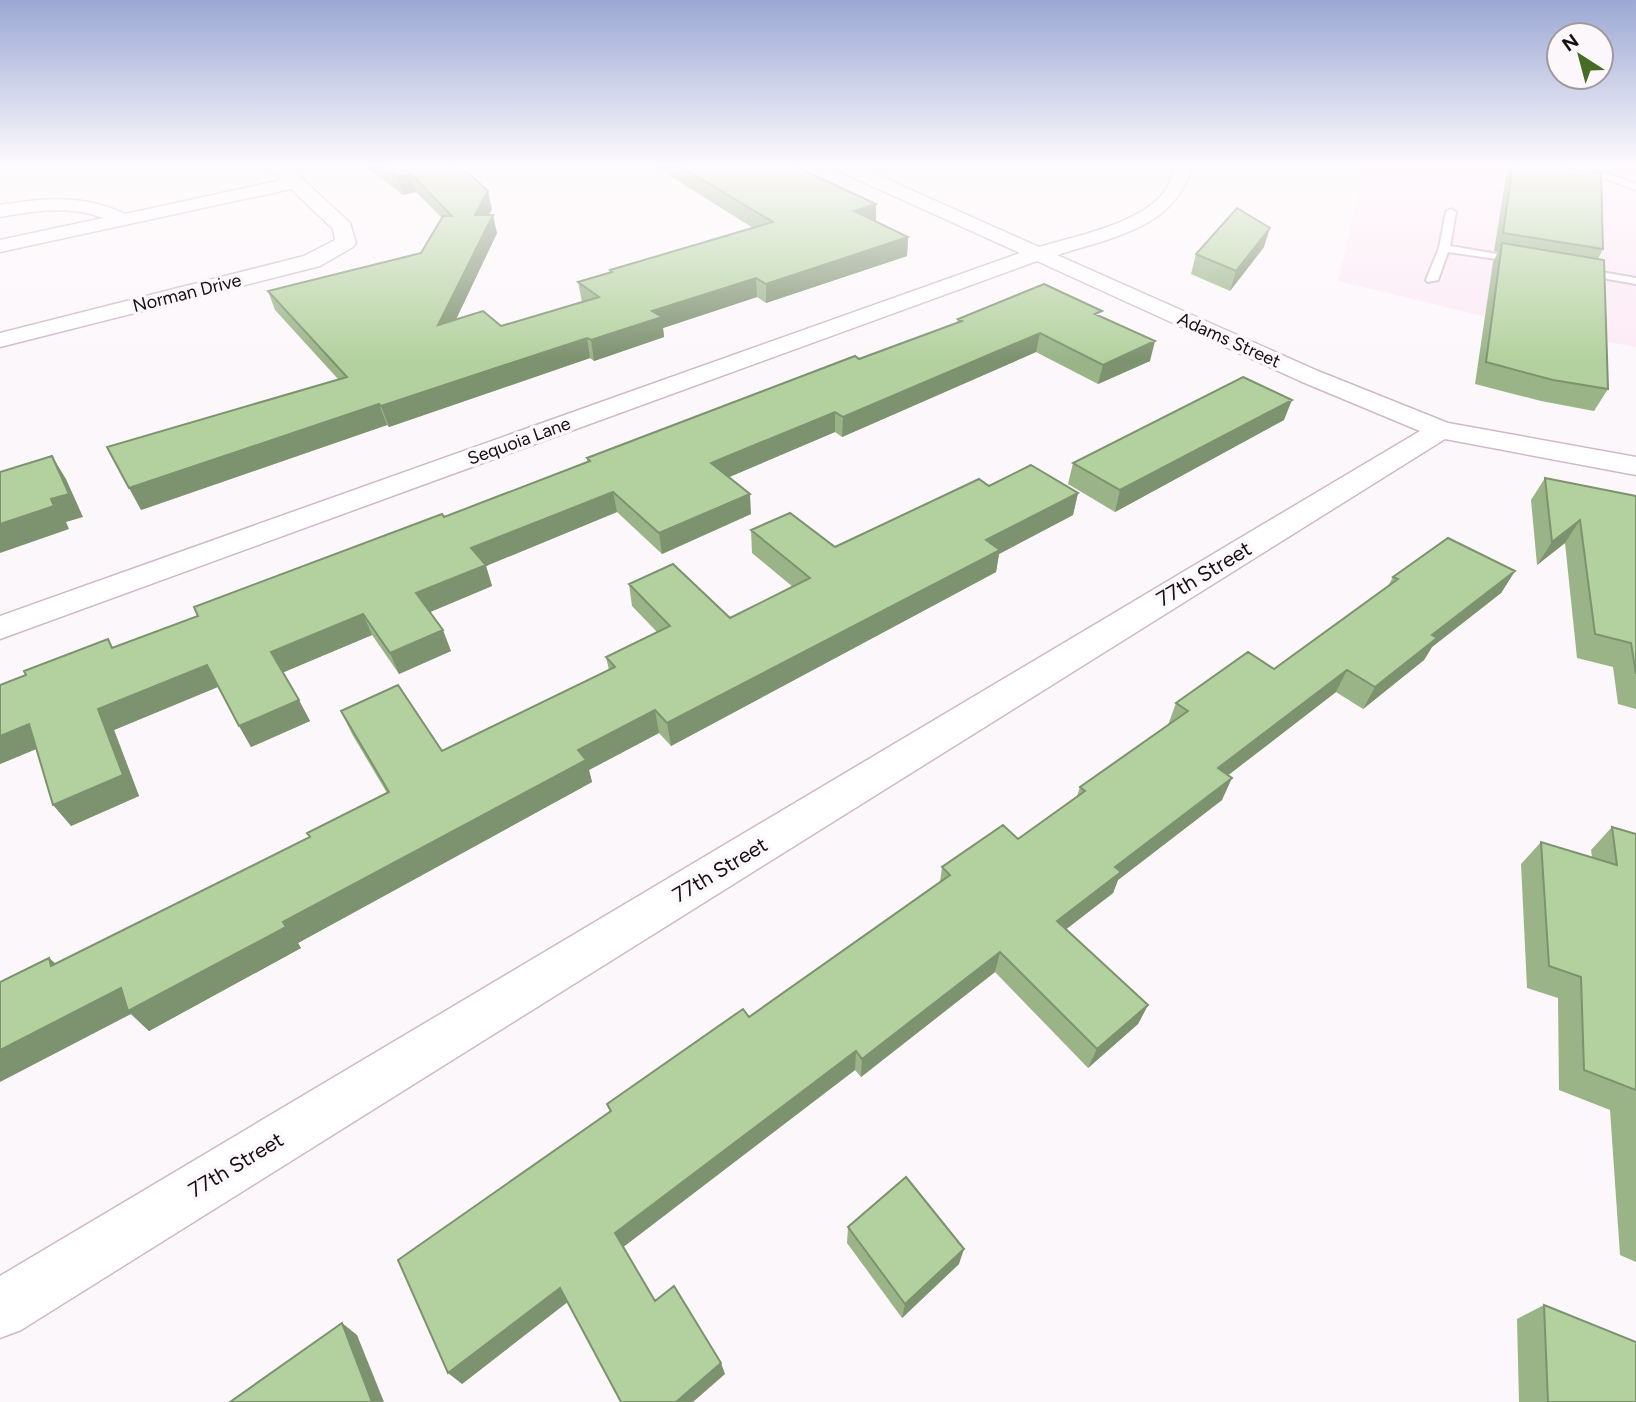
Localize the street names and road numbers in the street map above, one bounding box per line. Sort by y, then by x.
street label: Norman Drive [130,269,244,317]
street label: Adams Street [1174,308,1284,373]
street label: Sequoia Lane [465,412,574,470]
street label: 77th Street [1152,535,1256,612]
street label: 77th Street [668,831,772,908]
street label: 77th Street [184,1126,288,1203]

